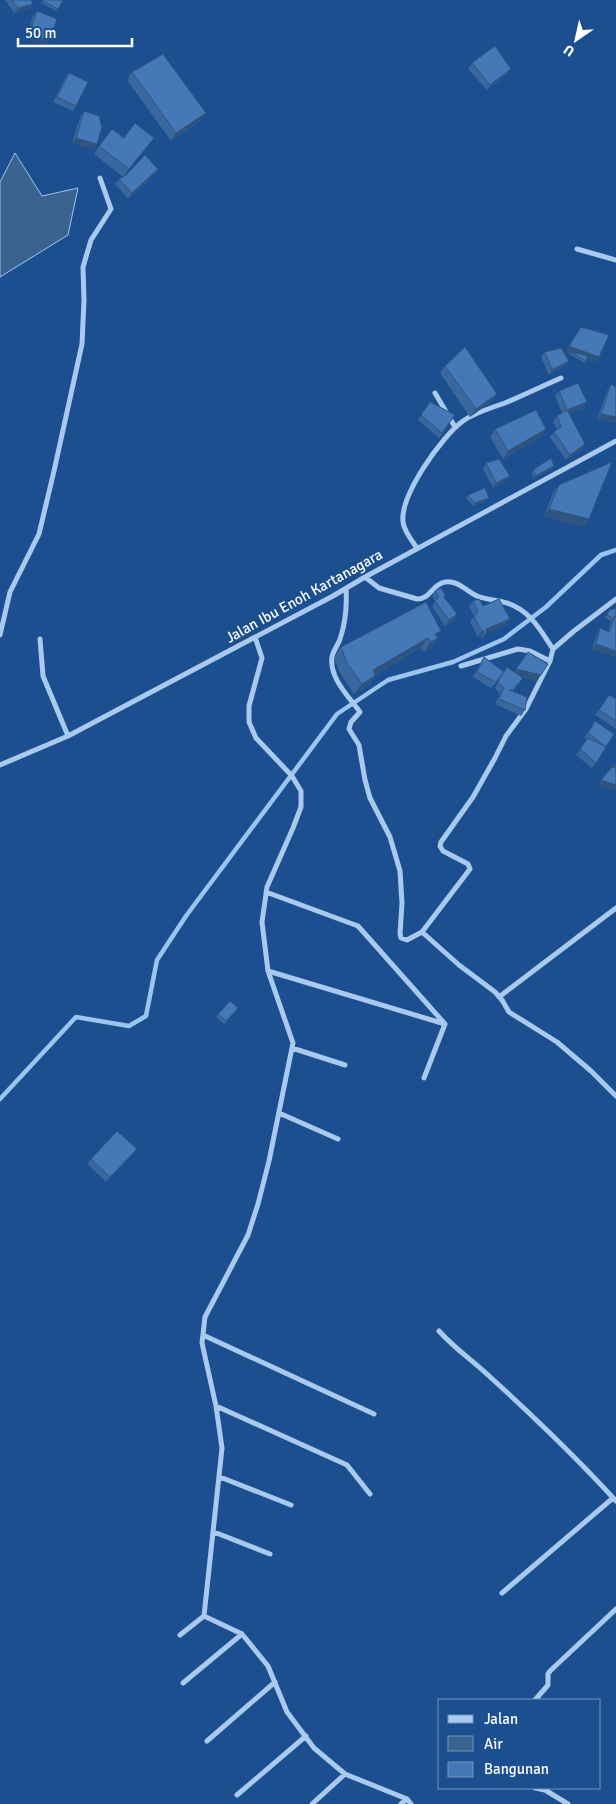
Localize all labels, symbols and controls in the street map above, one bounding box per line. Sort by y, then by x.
scale bar [18,15,131,47]
north arrow [551,15,601,65]
text: 50 m [25,24,56,42]
text: U [560,41,578,60]
street label: Jalan Ibu Enoh Kartanagara [222,545,386,647]
legend [438,1699,601,1789]
text: Jalan [484,1710,518,1728]
text: Air [484,1735,503,1753]
text: Bangunan [484,1760,549,1778]

